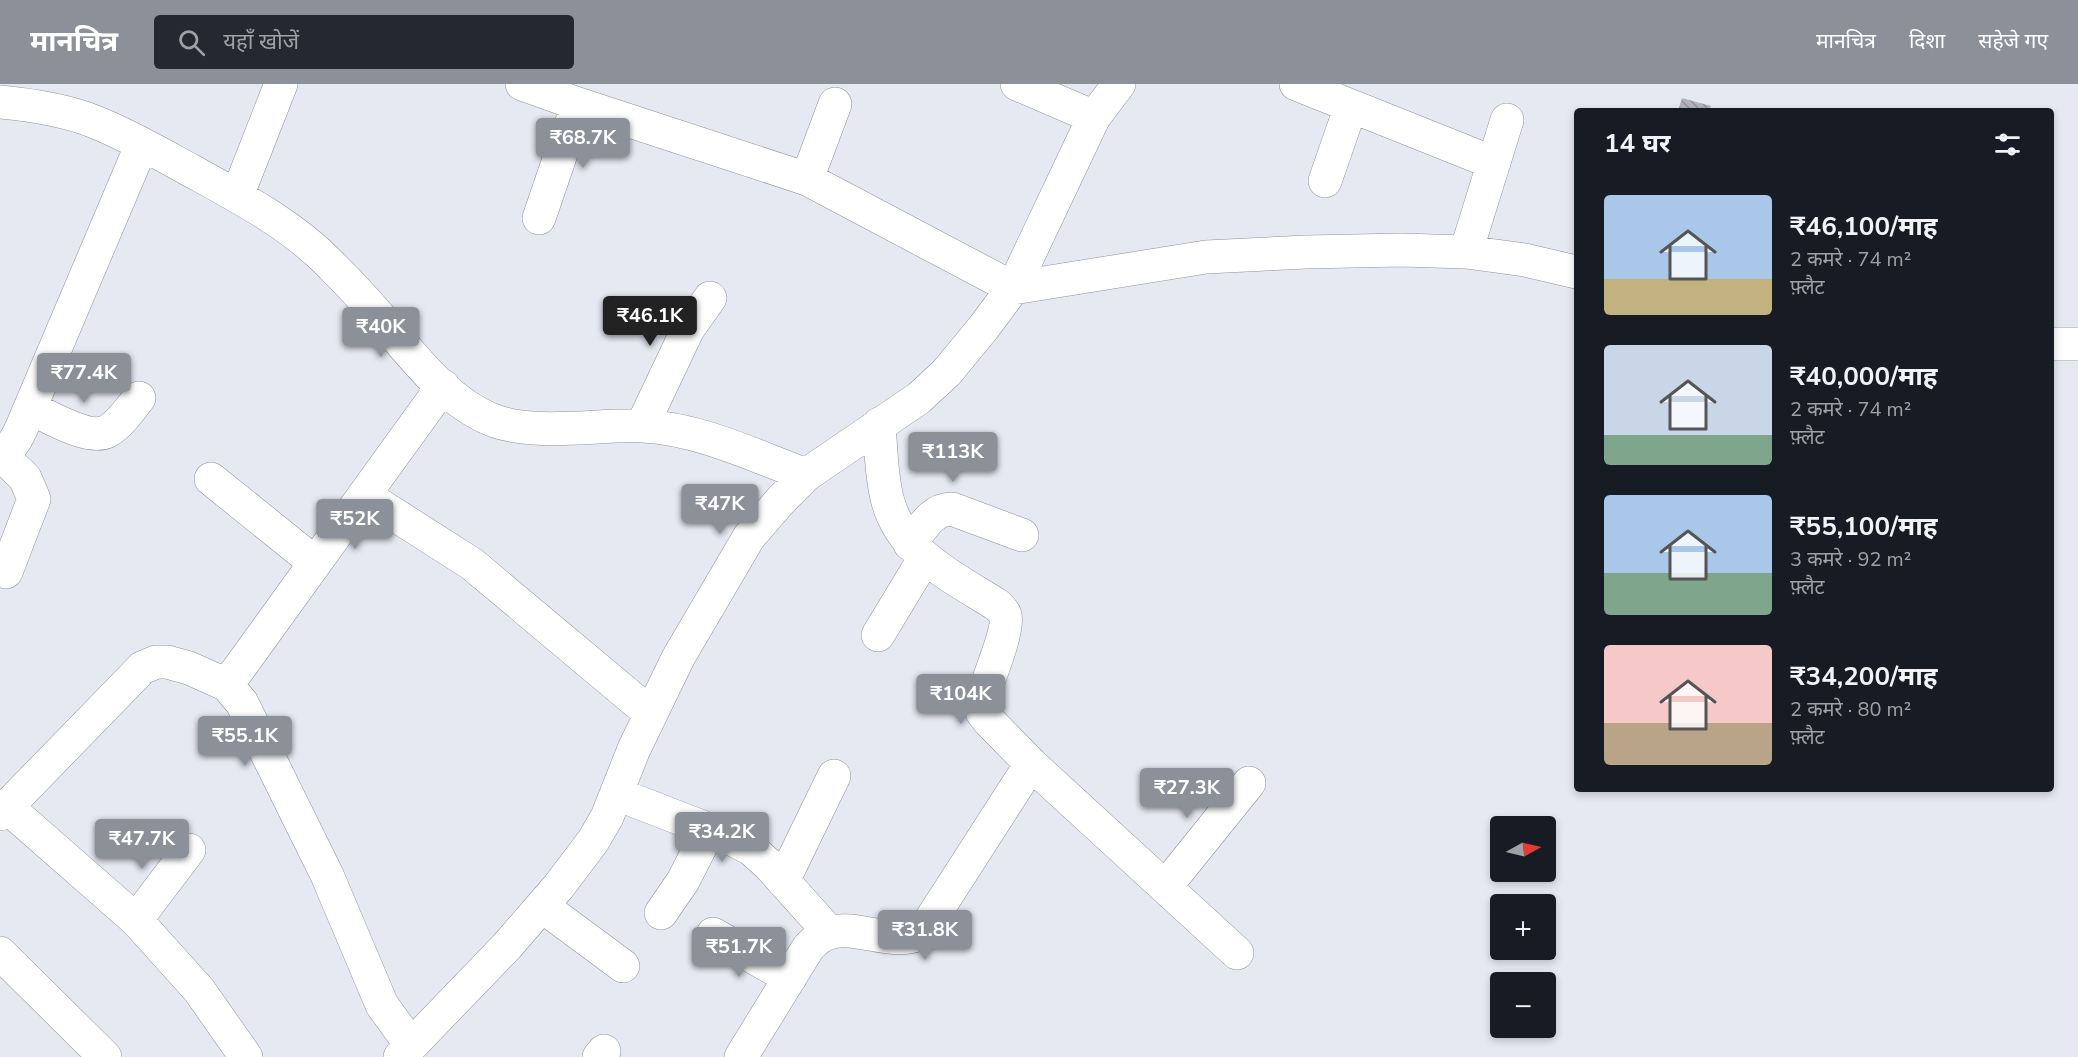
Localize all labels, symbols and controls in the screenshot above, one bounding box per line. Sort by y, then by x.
search box [154,15,574,69]
text: मानचित्र [30,23,118,61]
icon: search [175,26,208,59]
text: यहाँ खोजें [223,27,299,57]
text: मानचित्र [1816,27,1876,55]
text: दिशा [1909,27,1945,55]
text: सहेजे गए [1978,27,2048,55]
pin: ₹68.7K [534,118,632,169]
text: ₹68.7K [550,124,616,151]
text: 14 घर [1604,126,1671,161]
icon: filters [1991,128,2024,161]
text: ₹46,100/माह [1790,209,1938,244]
icon: home [1652,219,1724,291]
text: 2 कमरे · 74 m² [1790,246,1911,273]
text: फ़्लैट [1790,274,1825,301]
pin: ₹46.1K [601,296,699,347]
text: ₹46.1K [617,302,683,329]
pin: ₹40K [345,307,417,358]
text: ₹40K [356,313,406,340]
pin: ₹77.4K [35,353,133,404]
text: ₹77.4K [51,359,117,386]
text: ₹40,000/माह [1790,359,1938,394]
icon: home [1652,369,1724,441]
text: 2 कमरे · 74 m² [1790,396,1911,423]
text: फ़्लैट [1790,424,1825,451]
pin: ₹113K [911,432,995,483]
text: ₹113K [922,438,984,465]
pin: ₹47K [684,484,756,535]
text: ₹47K [695,490,745,517]
pin: ₹52K [319,499,391,550]
text: ₹52K [330,505,380,532]
text: ₹55,100/माह [1790,509,1938,544]
icon: home [1652,519,1724,591]
text: 3 कमरे · 92 m² [1790,546,1911,573]
text: फ़्लैट [1790,574,1825,601]
text: ₹34,200/माह [1790,659,1938,694]
icon: home [1652,669,1724,741]
pin: ₹104K [919,674,1003,725]
text: ₹104K [930,680,992,707]
text: 2 कमरे · 80 m² [1790,696,1911,723]
pin: ₹55.1K [196,716,294,767]
text: ₹55.1K [212,722,278,749]
text: फ़्लैट [1790,724,1825,751]
pin: ₹27.3K [1138,768,1236,819]
text: ₹27.3K [1154,774,1220,801]
pin: ₹34.2K [673,812,771,863]
north arrow [1490,816,1556,882]
map controls [1490,816,1556,1038]
text: ₹34.2K [689,818,755,845]
pin: ₹47.7K [93,819,191,870]
text: ₹47.7K [109,825,175,852]
button: + [1490,894,1556,960]
pin: ₹31.8K [876,910,974,961]
text: ₹31.8K [892,916,958,943]
pin: ₹51.7K [690,927,788,978]
text: ₹51.7K [706,933,772,960]
button: − [1490,972,1556,1038]

